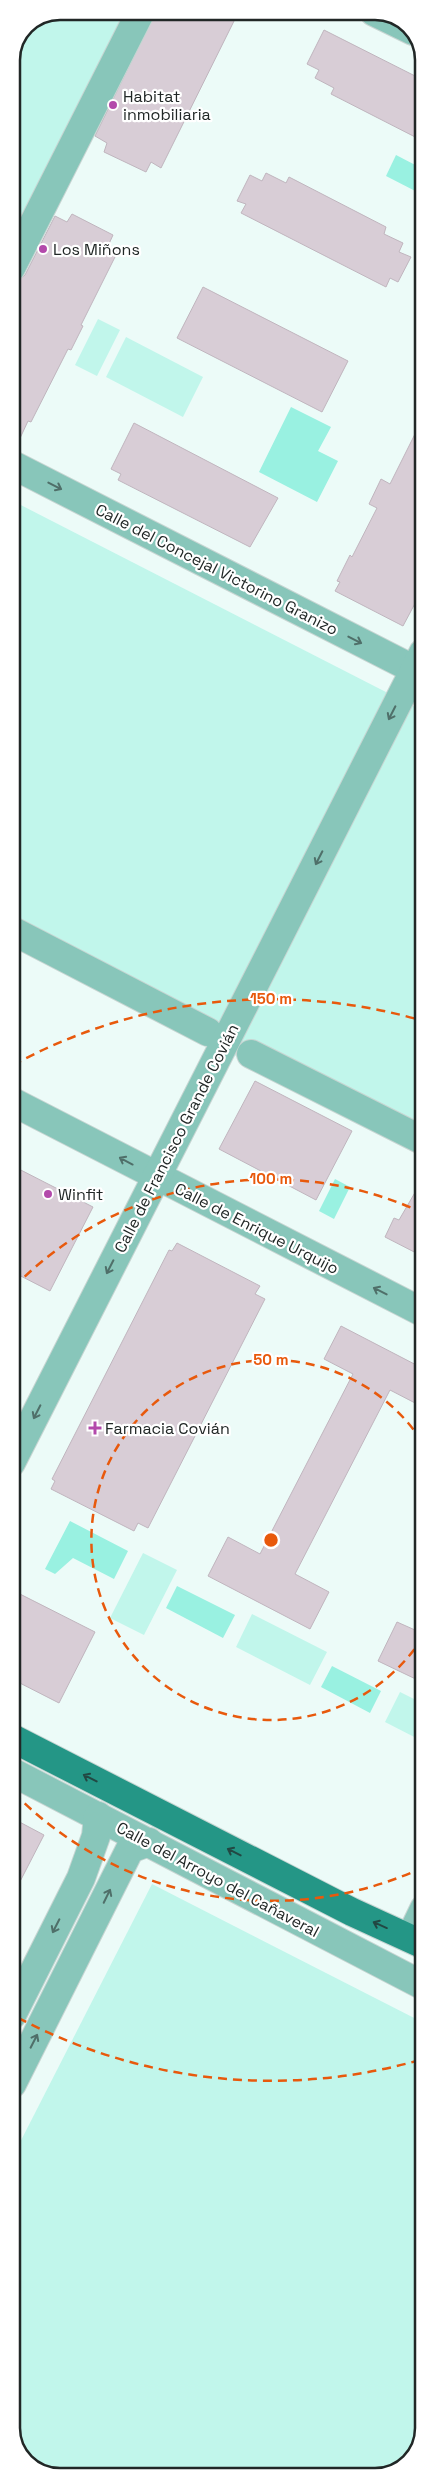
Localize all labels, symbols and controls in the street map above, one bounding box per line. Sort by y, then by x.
place label: Habitat inmobiliaria [123,86,211,125]
marker: Habitat inmobiliaria [107,99,119,111]
place label: Los Miñons [53,239,140,260]
marker: Los Miñons [37,243,49,255]
one-way arrow [47,482,62,491]
street label: Calle del Concejal Victorino Granizo [92,499,342,640]
one-way arrow [348,635,363,645]
one-way arrow [387,705,396,720]
one-way arrow [314,850,323,865]
text: 150 m [250,989,292,1008]
street label: Calle de Francisco Grande Covián [109,1020,244,1256]
one-way arrow [119,1156,134,1166]
text: 100 m [250,1169,292,1188]
street label: Calle de Enrique Urquijo [171,1178,342,1279]
place label: Winfit [58,1184,103,1205]
marker: Winfit [42,1188,54,1200]
one-way arrow [105,1259,114,1274]
one-way arrow [373,1286,388,1295]
text: 50 m [253,1350,289,1369]
one-way arrow [32,1404,41,1419]
place label: Farmacia Covián [105,1418,230,1439]
marker: Farmacia Covián [89,1422,101,1434]
centre of rings [262,1531,280,1549]
one-way arrow [82,1773,97,1783]
street label: Calle del Arroyo del Cañaveral [113,1817,323,1942]
one-way arrow [227,1847,242,1857]
one-way arrow [103,1889,113,1904]
one-way arrow [51,1918,60,1933]
one-way arrow [373,1919,388,1929]
one-way arrow [29,2033,39,2048]

